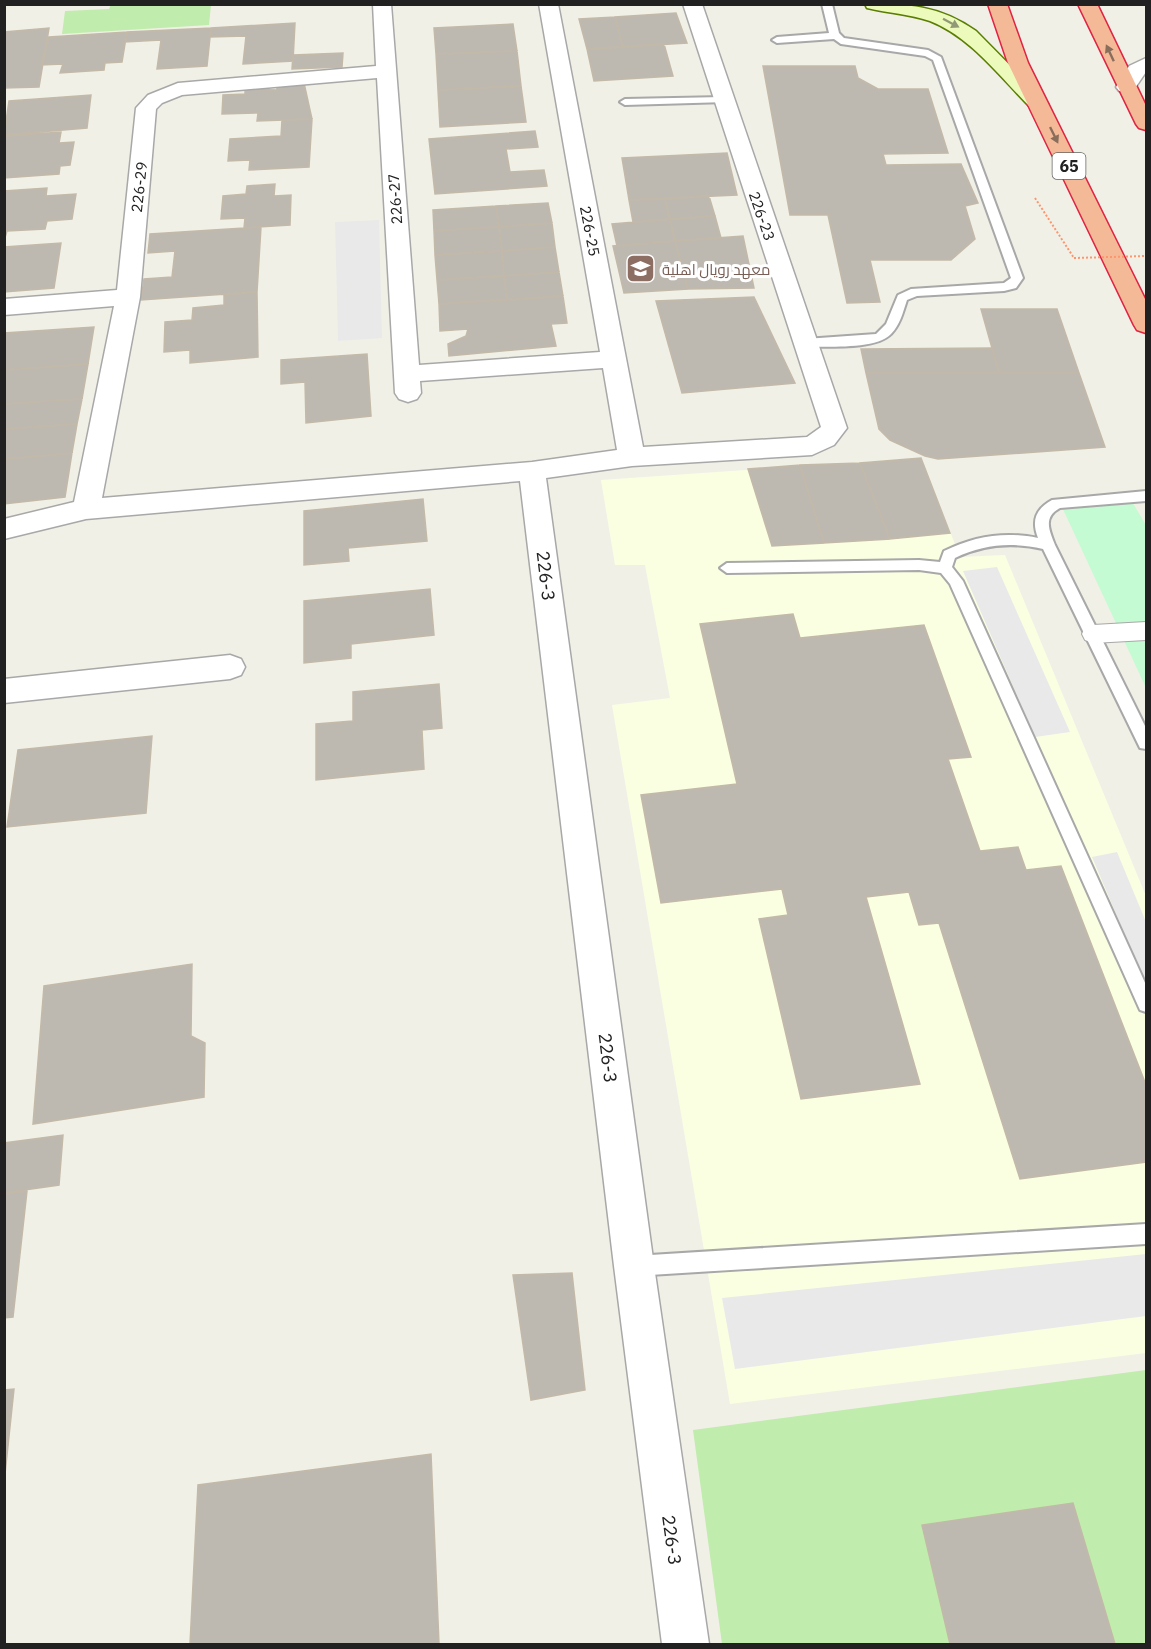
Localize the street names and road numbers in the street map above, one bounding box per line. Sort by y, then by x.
road number: 65 [1052,153,1086,179]
street label: 226-29 [127,161,151,213]
street label: 226-27 [384,173,406,225]
street label: 226-23 [745,189,779,243]
street label: 226-25 [576,204,604,258]
street label: 226-3 [532,550,560,602]
street label: 226-3 [594,1032,622,1084]
street label: 226-3 [657,1513,687,1567]

